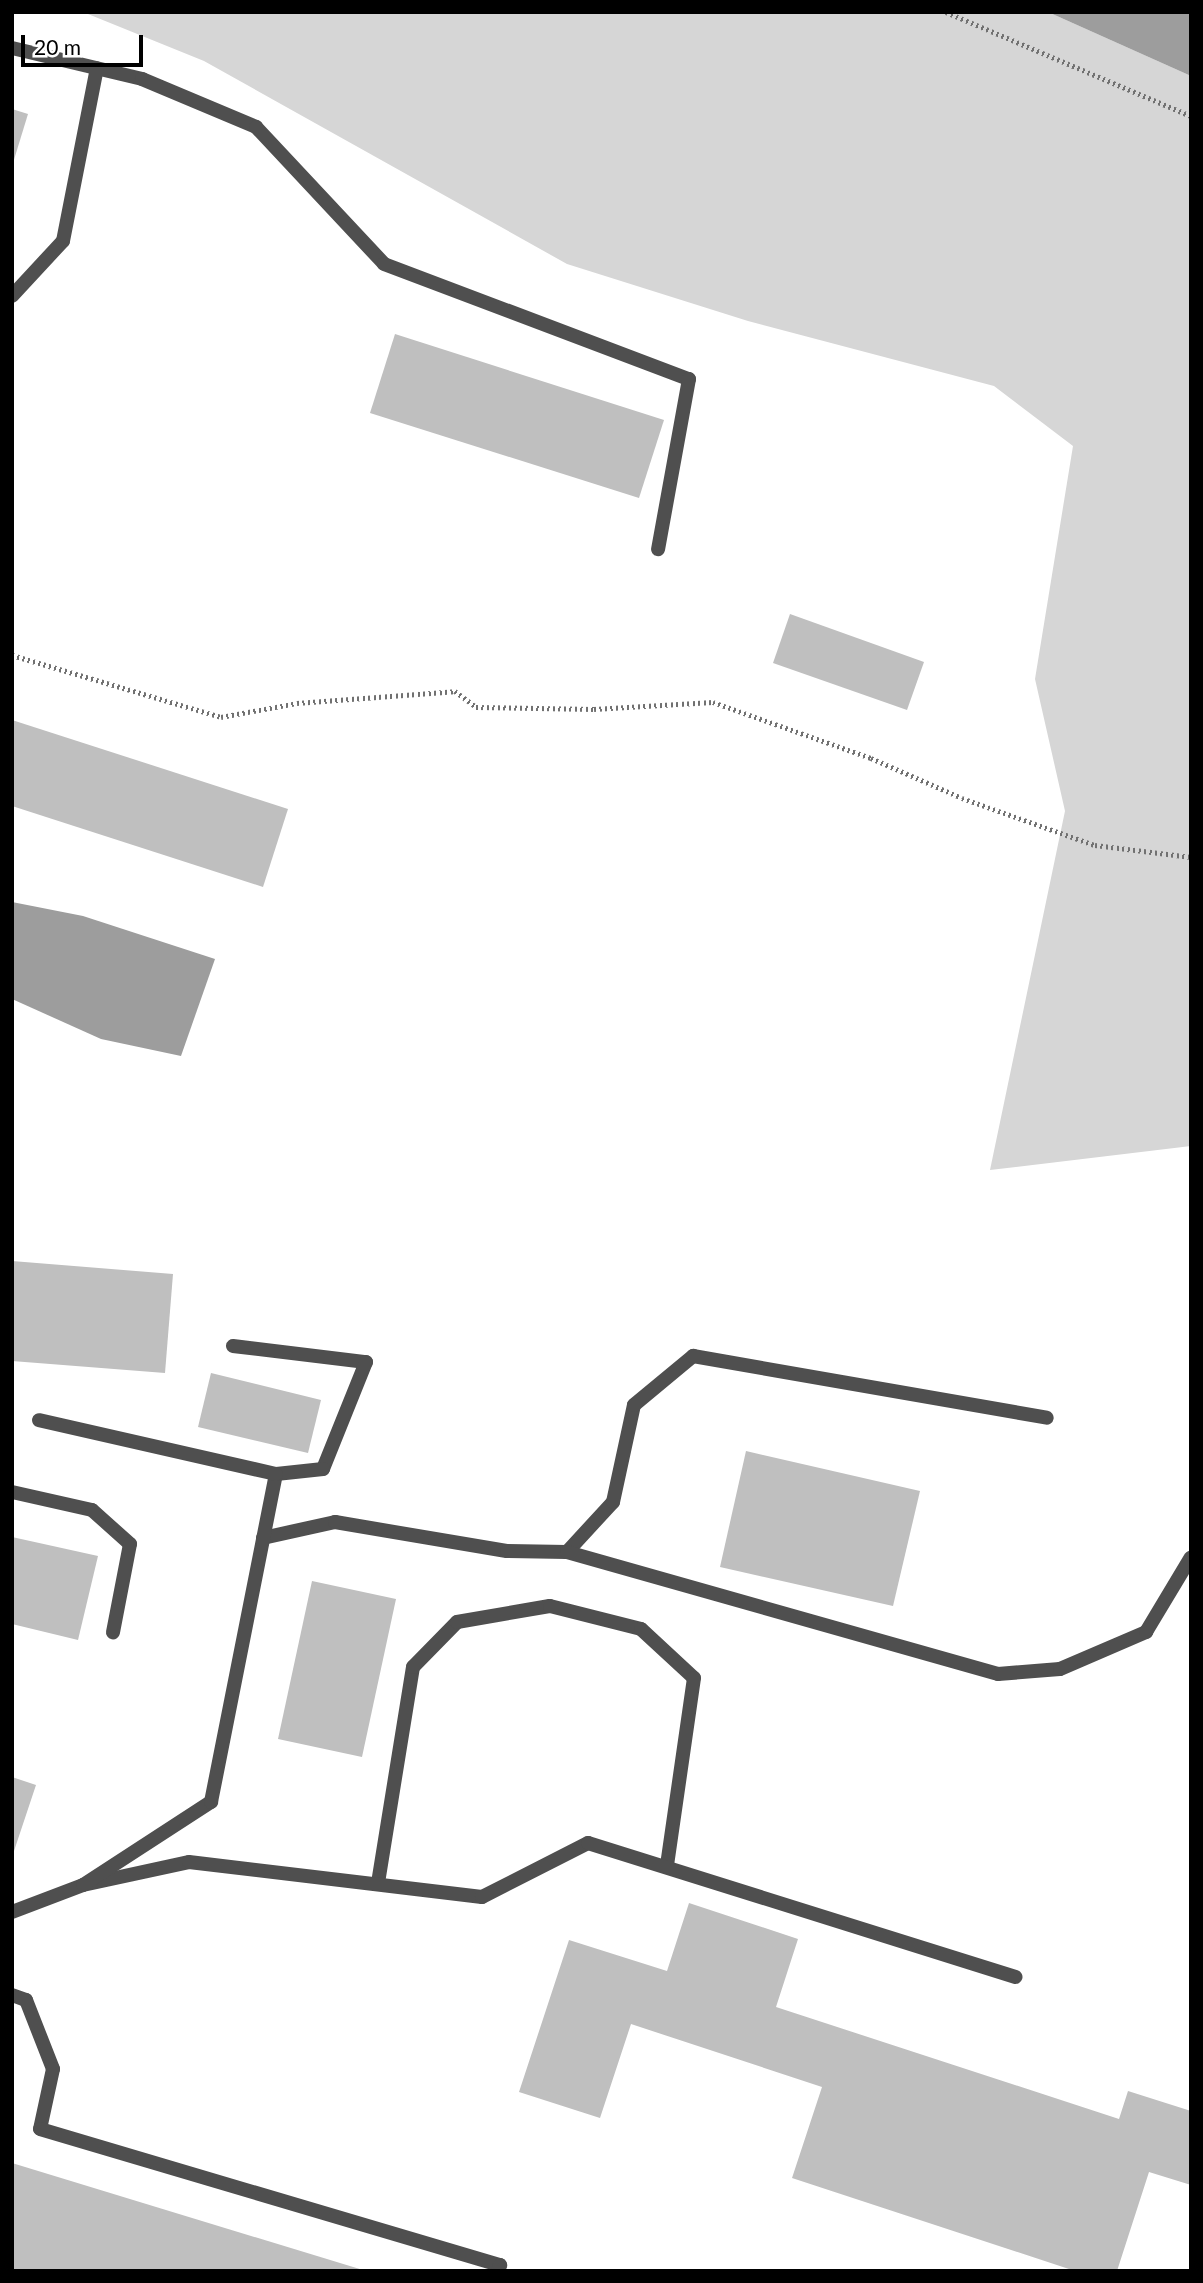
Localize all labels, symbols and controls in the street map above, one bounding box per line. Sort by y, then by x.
scale bar [24,21,147,65]
text: 20 m [34,34,81,59]

